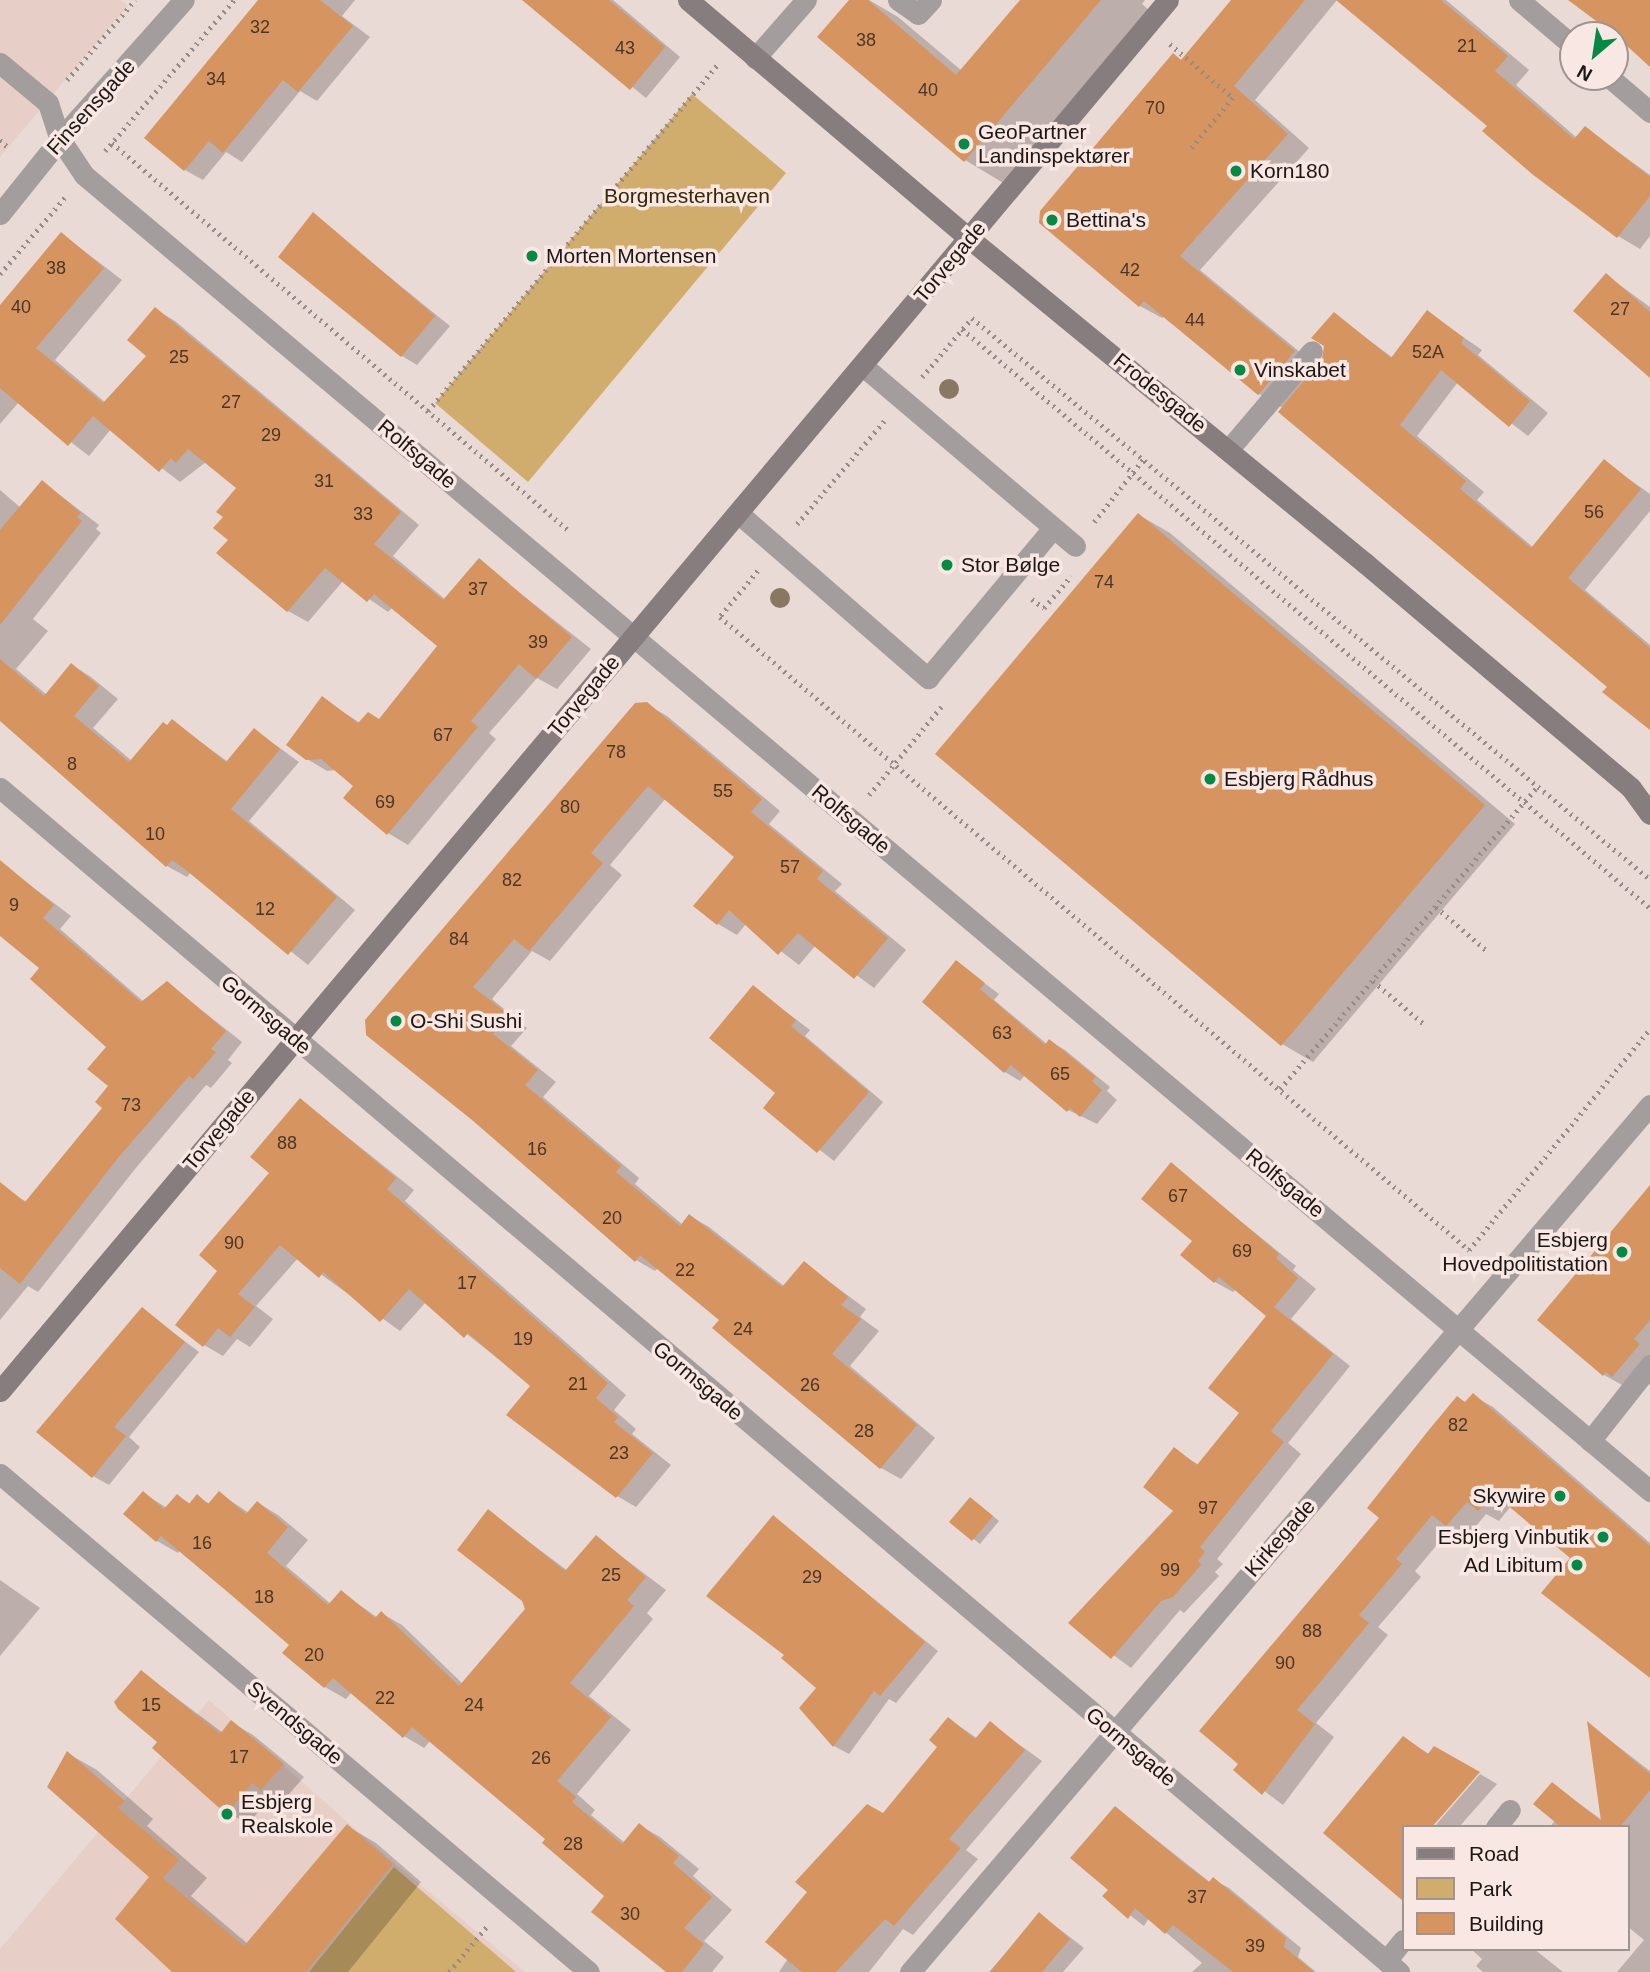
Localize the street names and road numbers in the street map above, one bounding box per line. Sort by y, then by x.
street label: Finsensgade [41,54,141,160]
street label: Torvegade [909,216,991,308]
street label: Frodesgade [1109,348,1211,438]
street label: Rolfsgade [373,414,461,494]
street label: Torvegade [543,650,625,742]
street label: Rolfsgade [807,779,895,859]
street label: Gormsgade [216,970,316,1060]
street label: Torvegade [178,1084,260,1176]
street label: Rolfsgade [1241,1143,1329,1223]
street label: Gormsgade [648,1336,748,1426]
street label: Kirkegade [1239,1494,1321,1582]
street label: Svendsgade [242,1676,348,1770]
street label: Gormsgade [1081,1702,1181,1792]

